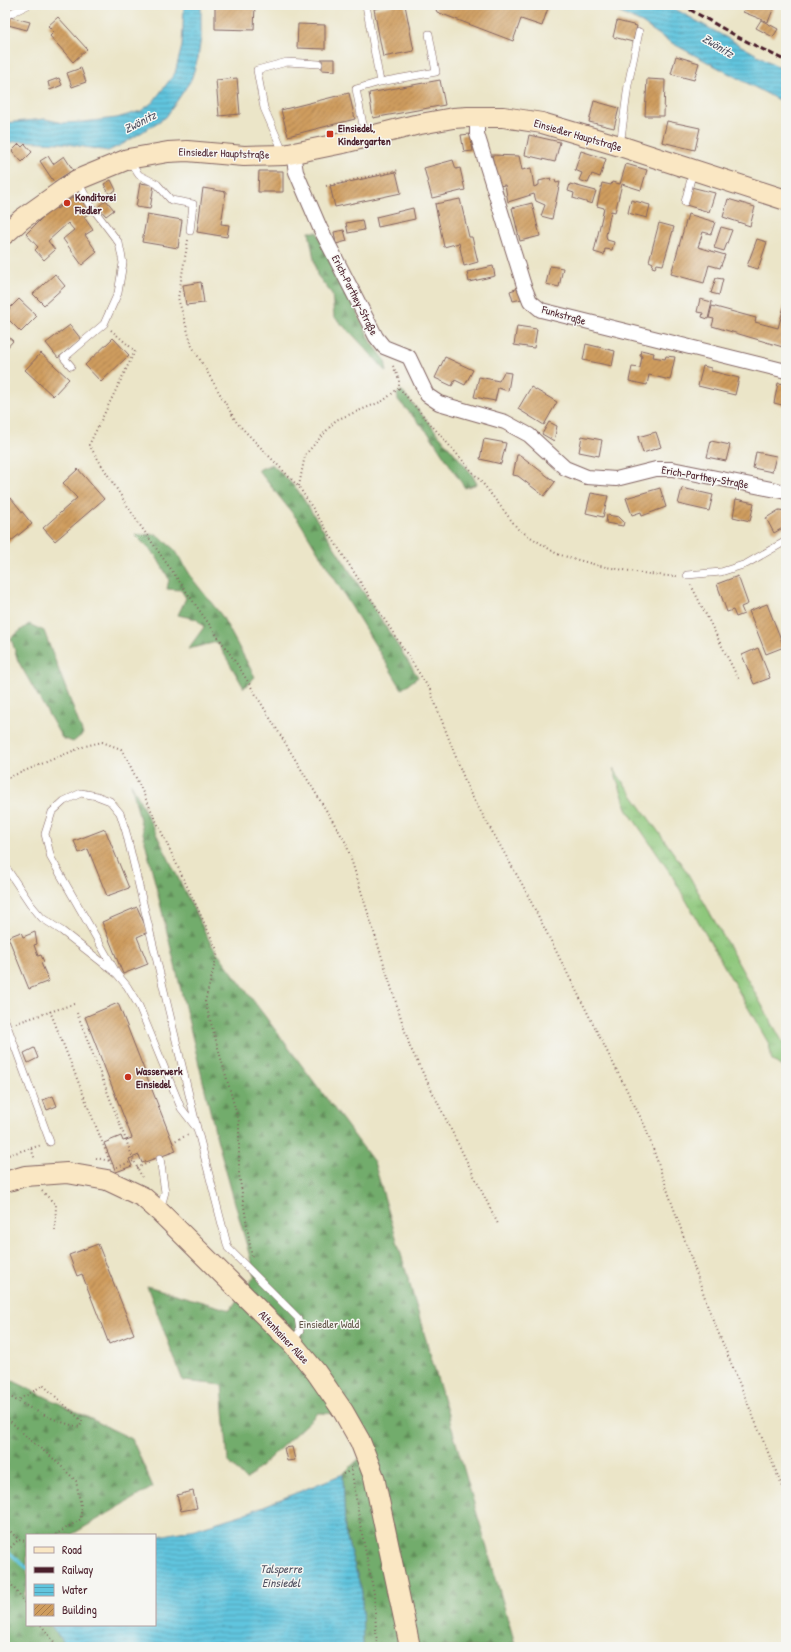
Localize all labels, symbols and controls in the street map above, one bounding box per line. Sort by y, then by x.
water label: Zwönitz [699,30,738,62]
water label: Zwönitz [121,106,159,137]
street label: Einsiedler Hauptstraße [532,116,624,154]
place label: Einsiedel, Kindergarten [338,121,391,149]
marker: Einsiedel, Kindergarten [325,129,335,139]
street label: Einsiedler Hauptstraße [178,144,270,162]
place label: Konditorei Fiedler [74,190,116,217]
marker: Konditorei Fiedler [62,198,72,208]
street label: Erich-Parthey-Straße [329,253,382,338]
street label: Funkstraße [540,302,588,328]
street label: Erich-Parthey-Straße [660,462,750,492]
place label: Wasserwerk Einsiedel [136,1064,183,1091]
marker: Wasserwerk Einsiedel [123,1072,133,1082]
street label: Altenhainer Allee [256,1307,313,1367]
park label: Einsiedler Wald [299,1317,360,1331]
legend [26,1534,156,1626]
text: Road [62,1541,82,1558]
water label: Talsperre Einsiedel [260,1560,303,1591]
text: Railway [62,1561,93,1578]
text: Water [62,1581,88,1598]
text: Building [62,1601,97,1618]

